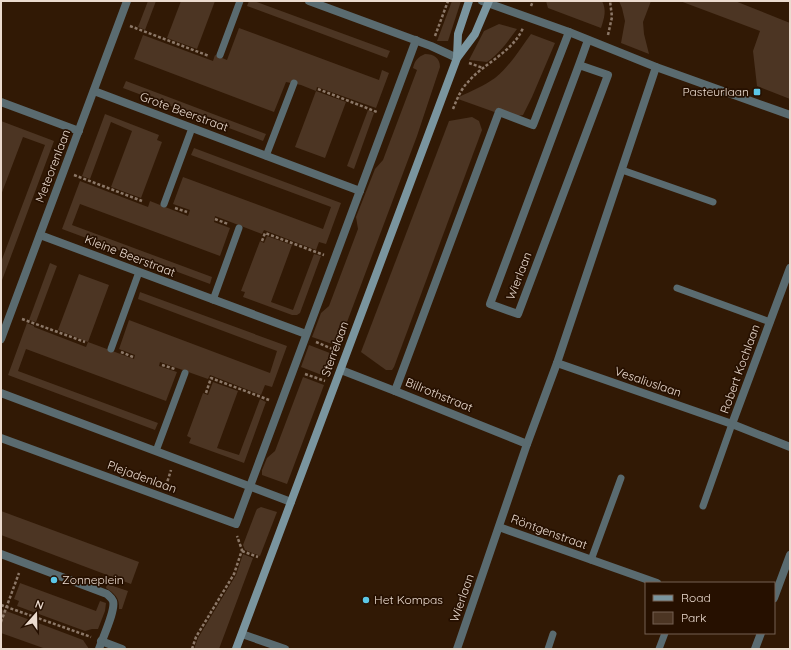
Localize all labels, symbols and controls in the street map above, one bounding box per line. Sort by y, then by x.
place label: Pasteurlaan [682,84,749,99]
marker: Pasteurlaan [752,87,762,97]
street label: Grote Beerstraat [138,89,230,134]
street label: Meteorenlaan [32,127,73,205]
street label: Kleine Beerstraat [83,231,178,280]
street label: Wierlaan [503,250,534,302]
street label: Sterrelaan [318,319,351,378]
street label: Robert Kochlaan [716,322,763,415]
street label: Vesaliuslaan [613,363,684,400]
street label: Billrothstraat [403,374,475,415]
street label: Plejadenlaan [106,457,179,496]
street label: Röntgenstraat [509,511,589,552]
place label: Zonneplein [62,572,124,587]
street label: Wierlaan [446,572,477,624]
marker: Zonneplein [49,575,59,585]
legend [645,582,775,634]
text: Road [681,590,711,605]
place label: Het Kompas [374,592,443,607]
north arrow [16,594,56,634]
marker: Het Kompas [361,595,371,605]
text: N [33,597,46,613]
text: Park [681,610,706,625]

